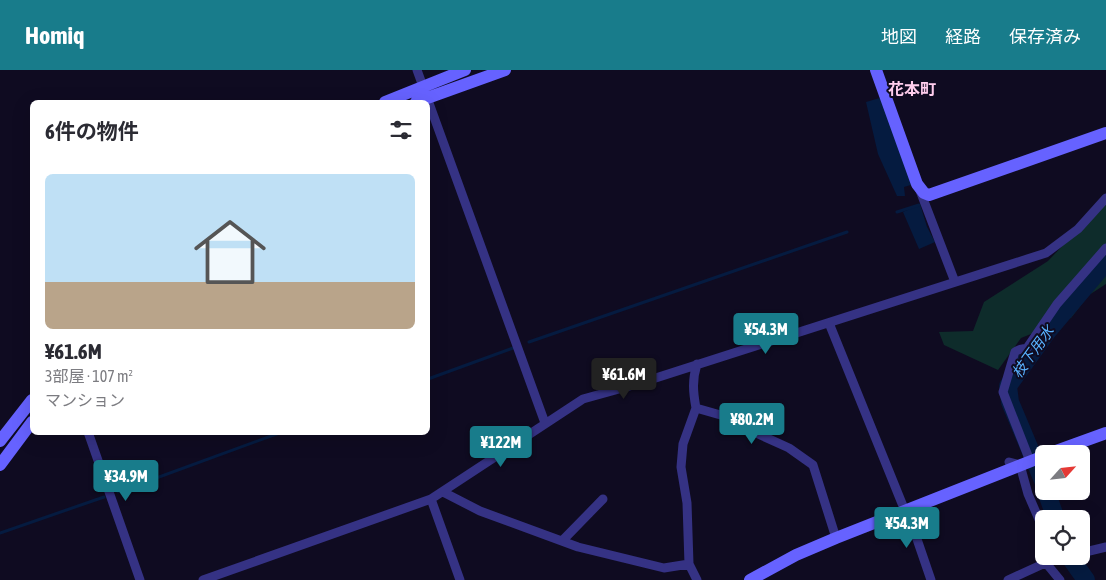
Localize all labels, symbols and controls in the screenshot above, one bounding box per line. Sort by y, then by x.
text: Homiq [25,22,84,49]
text: 地図 [881,26,917,47]
text: 経路 [945,26,981,47]
text: 保存済み [1009,26,1081,47]
district label: 花本町 [888,80,936,98]
icon: filters [387,116,415,144]
text: 6件の物件 [45,119,139,143]
icon: home [185,207,275,297]
pin: ¥54.3M [725,312,807,355]
text: ¥54.3M [744,320,788,338]
water label: 枝下用水 [1008,321,1058,381]
text: ¥61.6M [45,339,102,363]
pin: ¥61.6M [583,358,665,400]
text: ¥61.6M [602,365,646,383]
text: 3部屋 · 107 m² [45,367,133,385]
text: マンション [45,391,125,409]
pin: ¥80.2M [711,402,793,445]
text: ¥80.2M [730,410,774,428]
pin: ¥122M [466,426,536,468]
text: ¥122M [481,433,521,451]
north arrow [1035,445,1090,500]
map controls [1035,445,1090,565]
pin: ¥34.9M [85,460,167,502]
text: ¥34.9M [104,467,148,485]
pin: ¥54.3M [866,506,948,549]
button: locate [1035,510,1090,565]
text: ¥54.3M [885,514,929,532]

